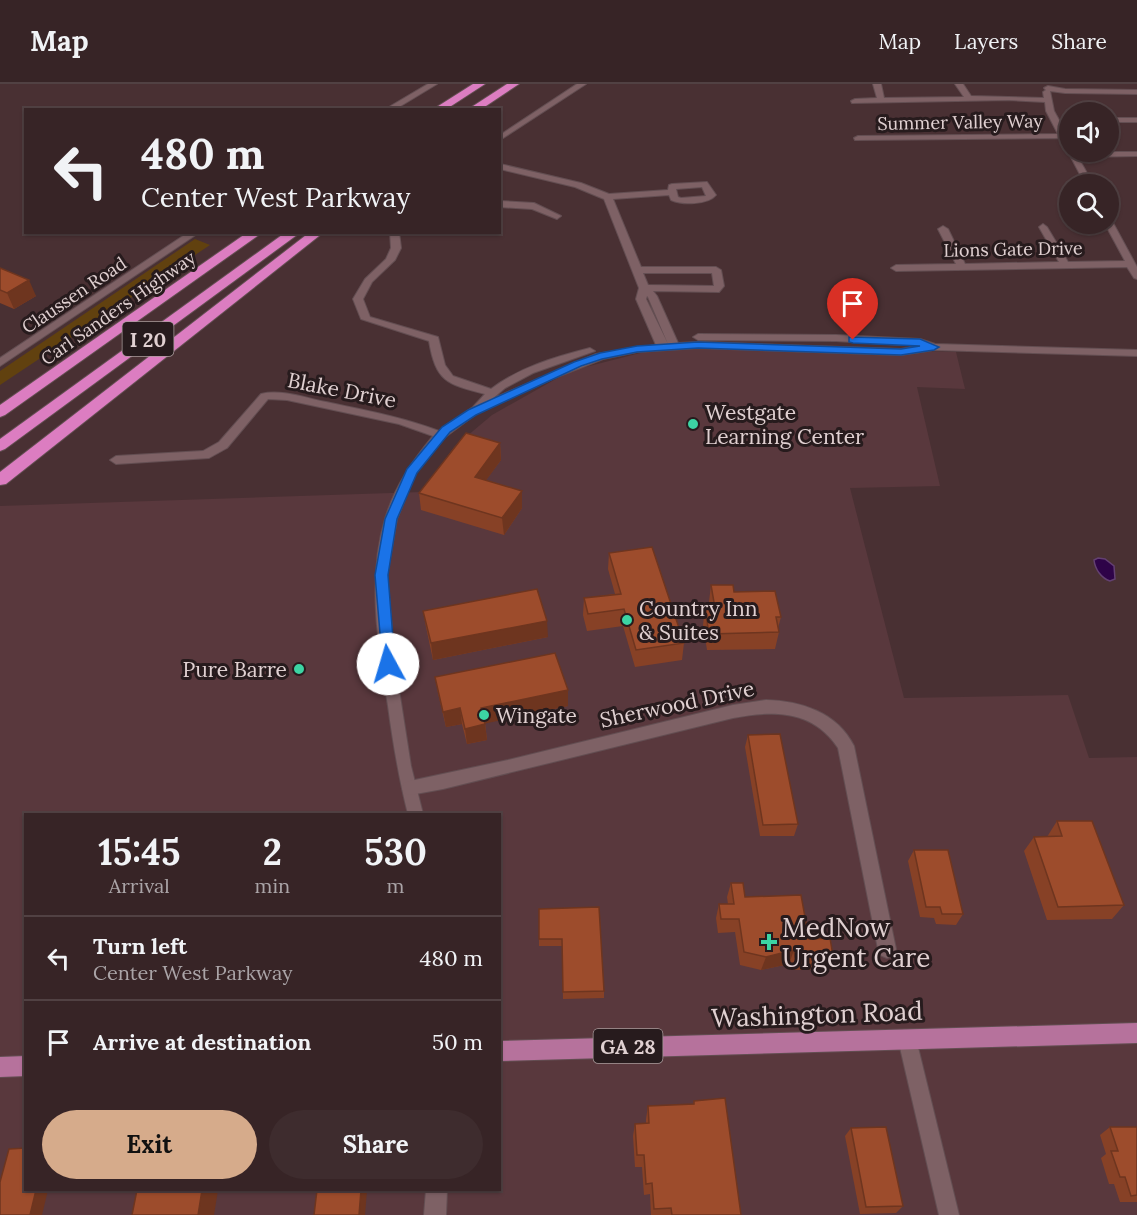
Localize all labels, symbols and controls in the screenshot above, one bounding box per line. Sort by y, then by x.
text: Map [30,23,89,59]
text: Map [878,28,921,55]
text: Layers [954,28,1018,55]
text: Share [1051,28,1107,55]
map controls [1059,102,1119,234]
button: sound [1059,102,1119,162]
street label: Summer Valley Way [877,109,1043,135]
text: 480 m [141,127,264,181]
icon: left [42,132,120,210]
button: search [1059,174,1119,234]
text: Center West Parkway [141,180,411,214]
street label: Lions Gate Drive [943,236,1083,262]
street label: Carl Sanders Highway [36,246,200,370]
street label: Claussen Road [17,251,131,338]
pin [827,278,878,340]
icon: arrive [836,287,869,320]
road number: I 20 [122,322,174,356]
street label: Blake Drive [285,366,399,414]
place label: Westgate Learning Center [705,399,864,450]
marker: Westgate Learning Center [686,417,700,431]
place label: Country Inn & Suites [639,595,758,646]
marker: Country Inn & Suites [620,613,634,627]
position arrow [356,632,420,696]
place label: Pure Barre [183,656,287,683]
marker: Pure Barre [292,662,306,676]
street label: Sherwood Drive [597,674,757,734]
place label: Wingate [496,702,577,729]
marker: Wingate [477,708,491,722]
text: 15:45 [98,829,180,875]
text: 2 [263,829,282,875]
text: 530 [364,829,427,875]
text: Arrival [109,873,170,898]
text: min [255,873,290,898]
text: m [387,873,405,898]
place label: MedNow Urgent Care [782,911,930,974]
text: Turn left [93,932,187,960]
marker: MedNow Urgent Care [760,933,778,951]
icon: left [42,942,75,975]
text: 480 m [420,944,483,972]
text: Center West Parkway [93,960,293,985]
street label: Washington Road [711,994,923,1034]
icon: arrive [42,1026,75,1059]
text: Arrive at destination [93,1028,311,1056]
text: 50 m [432,1028,483,1056]
road number: GA 28 [594,1029,662,1063]
button: Exit [42,1110,257,1179]
button: Share [269,1110,483,1179]

